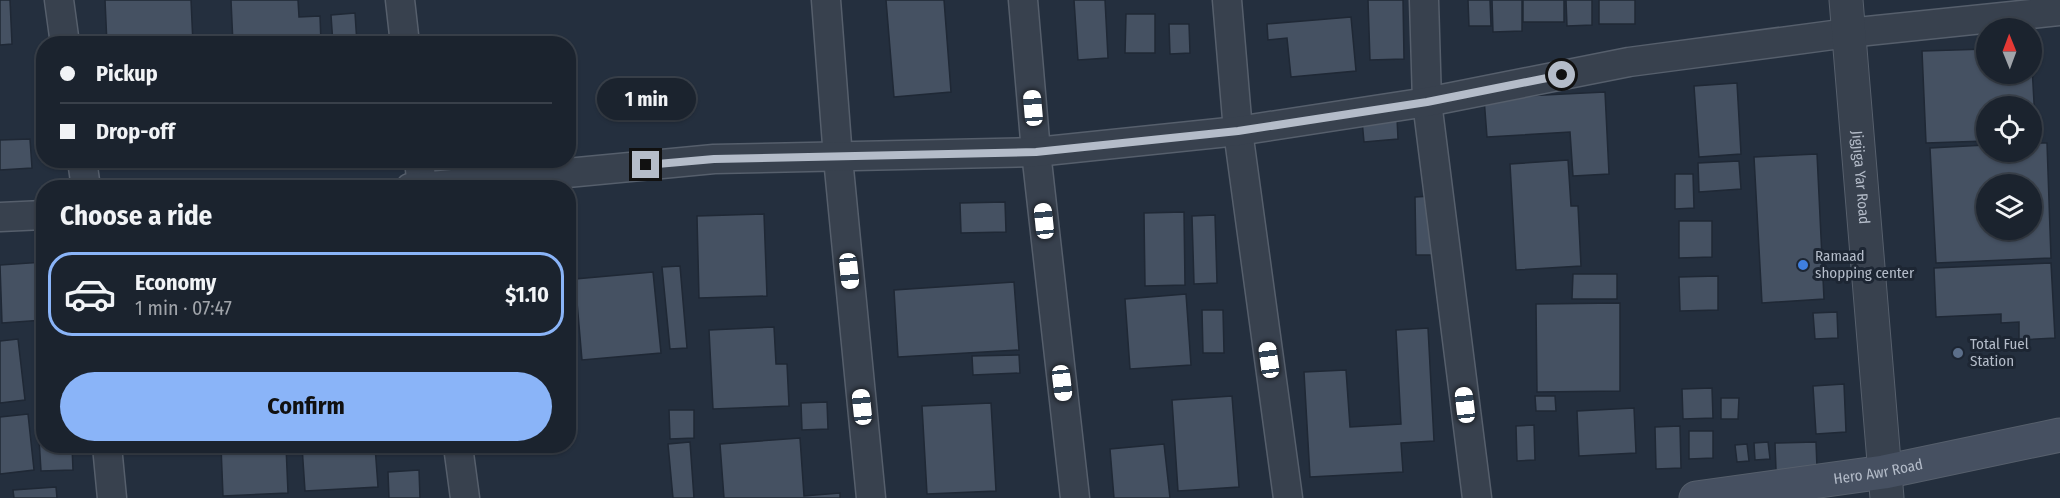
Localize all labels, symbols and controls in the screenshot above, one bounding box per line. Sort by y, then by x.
north arrow [1976,18,2042,84]
map controls [1976,18,2042,240]
text: Pickup [96,60,158,87]
route start [1548,61,1575,88]
callout: 1 min [596,78,696,120]
text: 1 min [625,87,668,111]
car [1022,89,1044,127]
button: locate [1976,96,2042,162]
text: Drop-off [96,118,175,145]
street label: Jigjiga Yar Road [1848,130,1873,225]
route end [632,151,659,178]
button: layers [1976,174,2042,240]
text: Choose a ride [60,200,212,232]
car [1033,202,1055,240]
place label: Ramaad shopping center [1815,247,1915,282]
car [838,252,860,290]
marker: Ramaad shopping center [1796,258,1810,272]
icon: car [63,267,117,321]
text: Economy [135,269,216,296]
text: $1.10 [505,281,549,308]
text: 1 min · 07:47 [135,296,232,320]
place label: Total Fuel Station [1970,335,2029,370]
car [1258,341,1280,379]
marker: Total Fuel Station [1951,346,1965,360]
car [1051,364,1073,402]
button: Confirm [60,372,552,441]
car [1454,386,1476,424]
car [851,388,873,426]
street label: Hero Awr Road [1832,455,1924,488]

